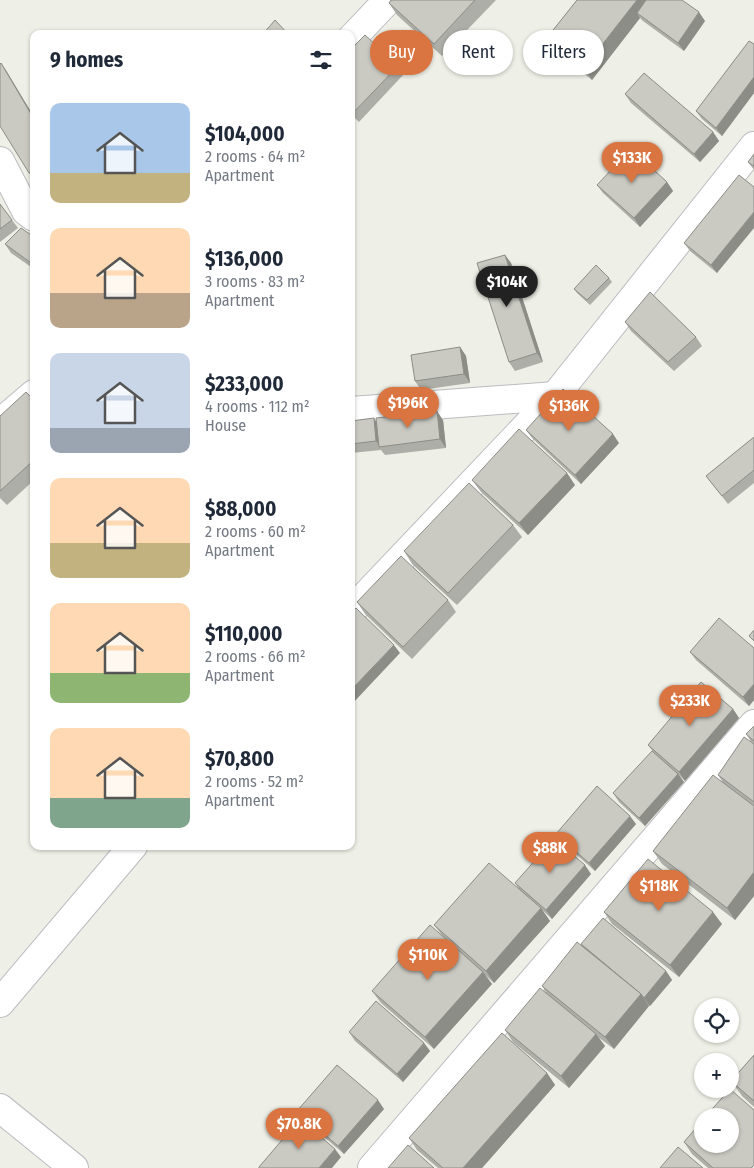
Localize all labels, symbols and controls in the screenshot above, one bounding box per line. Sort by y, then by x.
chip: Buy [370,30,433,75]
chip: Rent [443,30,513,75]
chip: Filters [523,30,604,75]
icon: filters [307,46,335,74]
text: 9 homes [50,47,123,73]
text: $104,000 [205,121,285,147]
icon: home [90,123,150,183]
pin: $133K [597,142,667,184]
text: 2 rooms · 64 m² [205,147,305,166]
text: $133K [613,148,651,167]
text: Apartment [205,166,274,185]
text: $136,000 [205,246,283,272]
icon: home [90,248,150,308]
pin: $104K [472,266,542,308]
text: 3 rooms · 83 m² [205,272,305,291]
text: $104K [487,272,527,291]
text: Apartment [205,291,274,310]
text: $233,000 [205,371,284,397]
icon: home [90,373,150,433]
pin: $196K [373,386,443,429]
pin: $136K [534,390,604,432]
text: $196K [388,393,428,412]
text: $136K [549,396,589,415]
text: 4 rooms · 112 m² [205,397,310,416]
text: House [205,416,246,435]
text: $88,000 [205,496,276,522]
icon: home [90,498,150,558]
text: 2 rooms · 60 m² [205,522,306,541]
text: Apartment [205,541,274,560]
text: $110,000 [205,621,282,647]
icon: home [90,623,150,683]
text: 2 rooms · 66 m² [205,647,305,666]
text: Apartment [205,666,274,685]
pin: $233K [655,684,725,727]
text: $233K [670,691,710,710]
text: $70,800 [205,746,274,772]
icon: home [90,748,150,808]
text: 2 rooms · 52 m² [205,772,304,791]
text: Apartment [205,791,274,810]
pin: $88K [520,832,580,874]
text: $88K [533,838,567,857]
pin: $118K [624,870,694,912]
text: $118K [640,876,678,895]
pin: $110K [393,938,463,981]
text: $110K [409,945,447,964]
map controls [694,998,739,1153]
button: locate [694,998,739,1043]
button: + [694,1053,739,1098]
pin: $70.8K [258,1108,340,1150]
button: − [694,1108,739,1153]
text: $70.8K [277,1114,321,1133]

